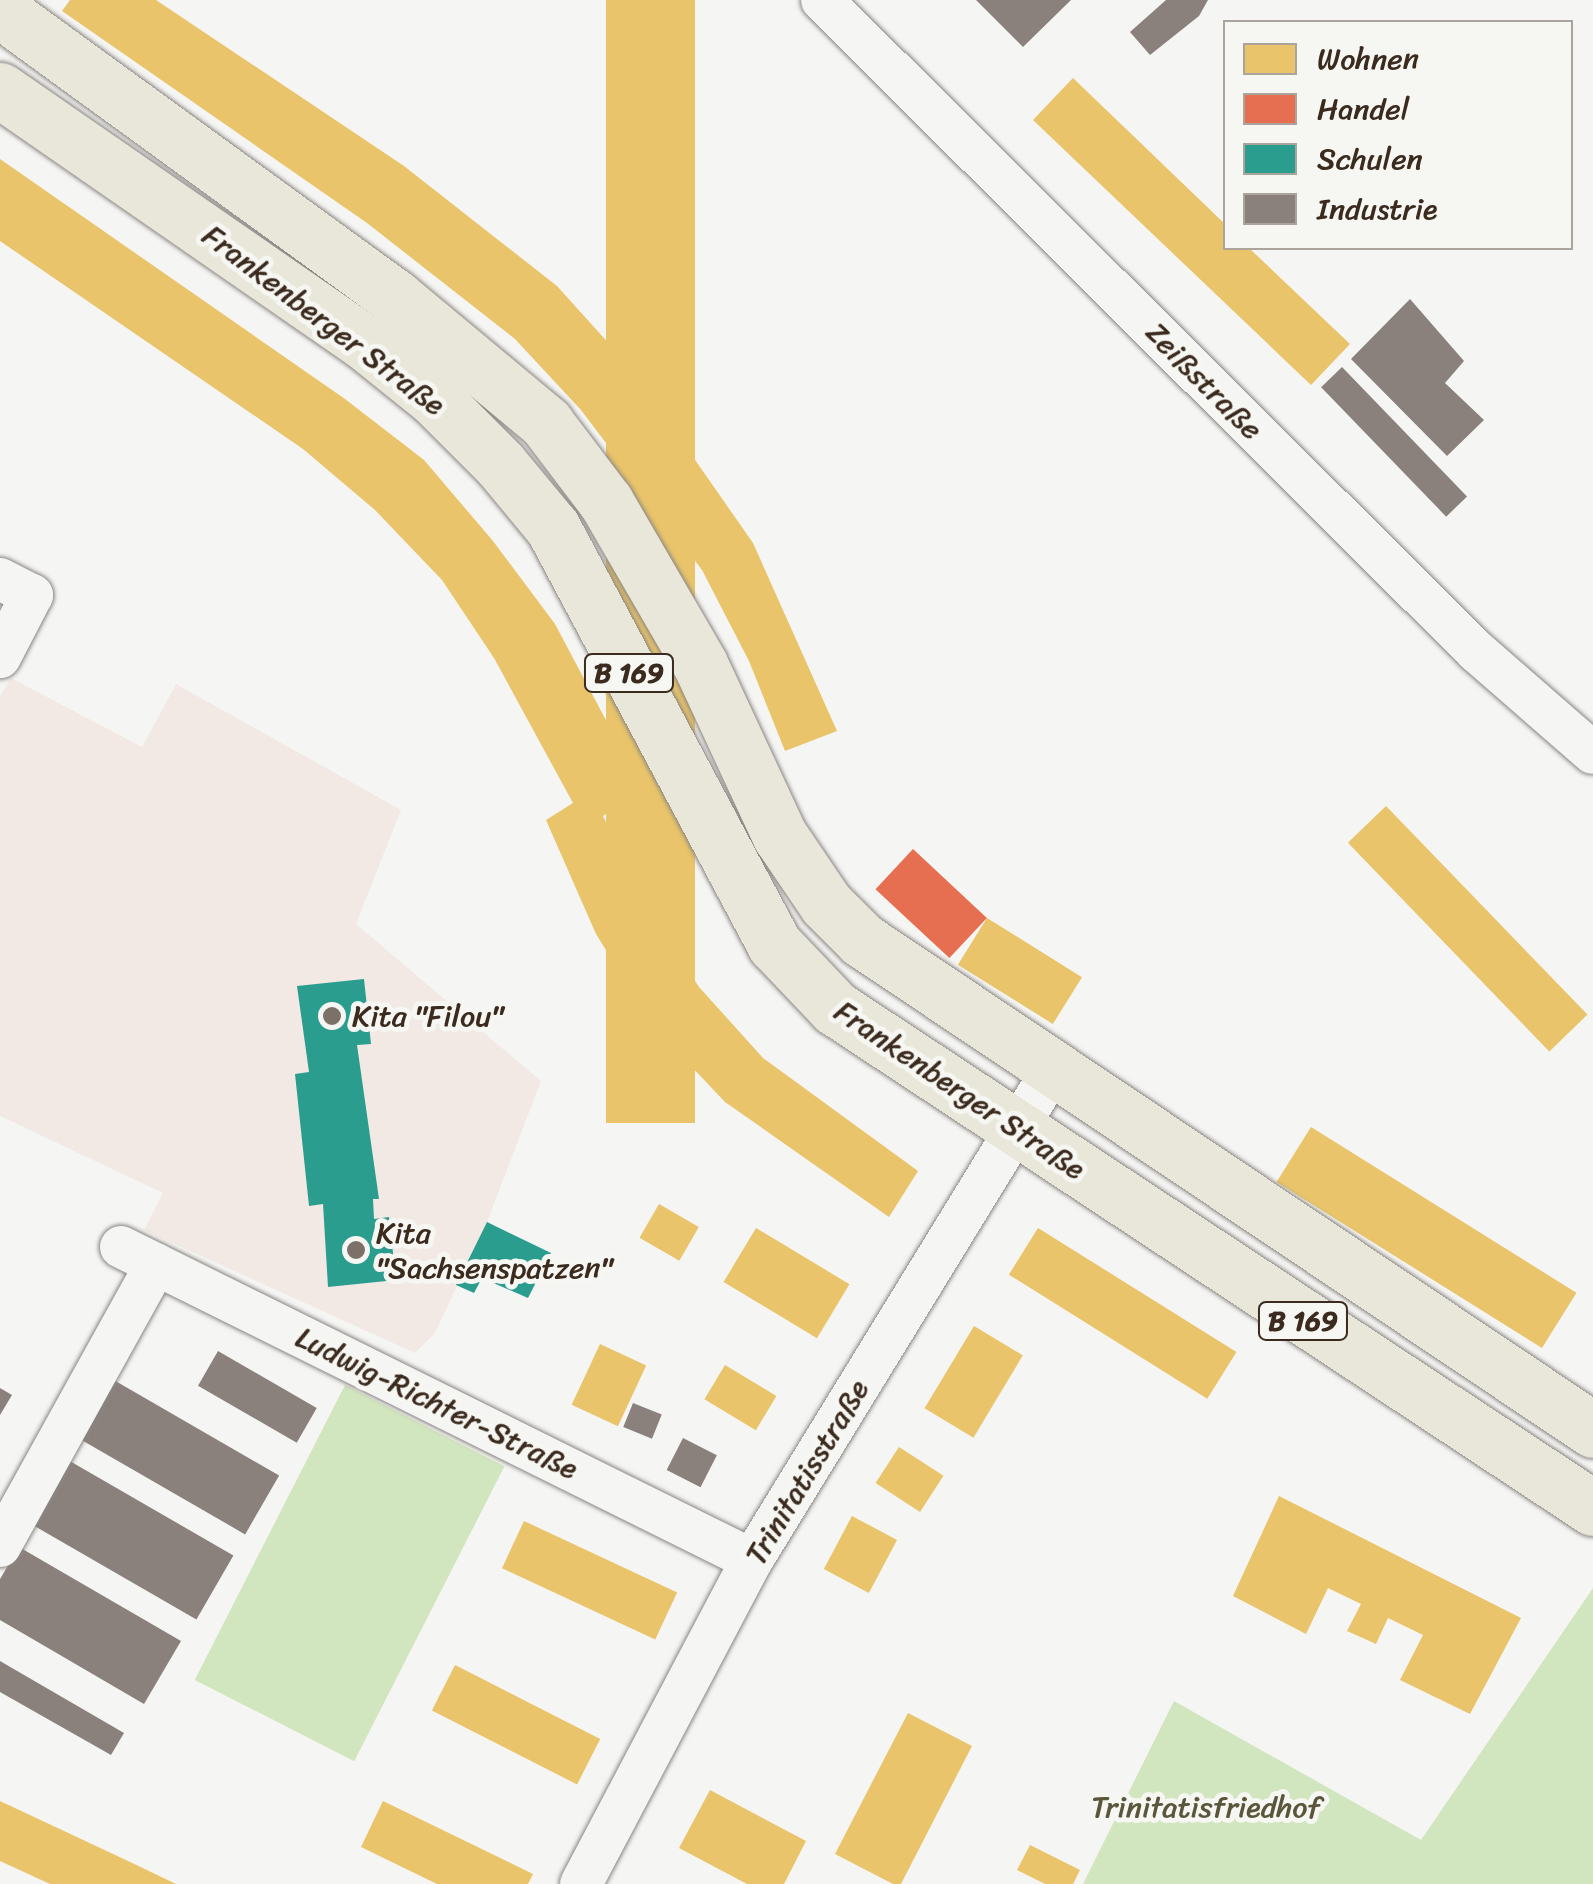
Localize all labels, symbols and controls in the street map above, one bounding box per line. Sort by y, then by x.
legend [1223,20,1573,250]
text: Wohnen [1317,32,1419,86]
text: Handel [1317,82,1409,136]
text: Schulen [1317,132,1423,186]
text: Industrie [1317,182,1437,236]
street label: Frankenberger Straße [195,216,453,424]
street label: Zeißstraße [1138,315,1270,447]
road number: B 169 [582,650,676,696]
street label: Frankenberger Straße [827,992,1093,1188]
place label: Kita "Filou" [352,998,504,1034]
marker: Kita "Filou" [321,1005,343,1027]
place label: Kita "Sachsenspatzen" [376,1215,613,1286]
marker: Kita "Sachsenspatzen" [345,1239,367,1261]
road number: B 169 [1256,1298,1350,1344]
street label: Ludwig-Richter-Straße [290,1319,584,1487]
street label: Trinitatisstraße [738,1373,876,1571]
park label: Trinitatisfriedhof [1091,1789,1321,1825]

